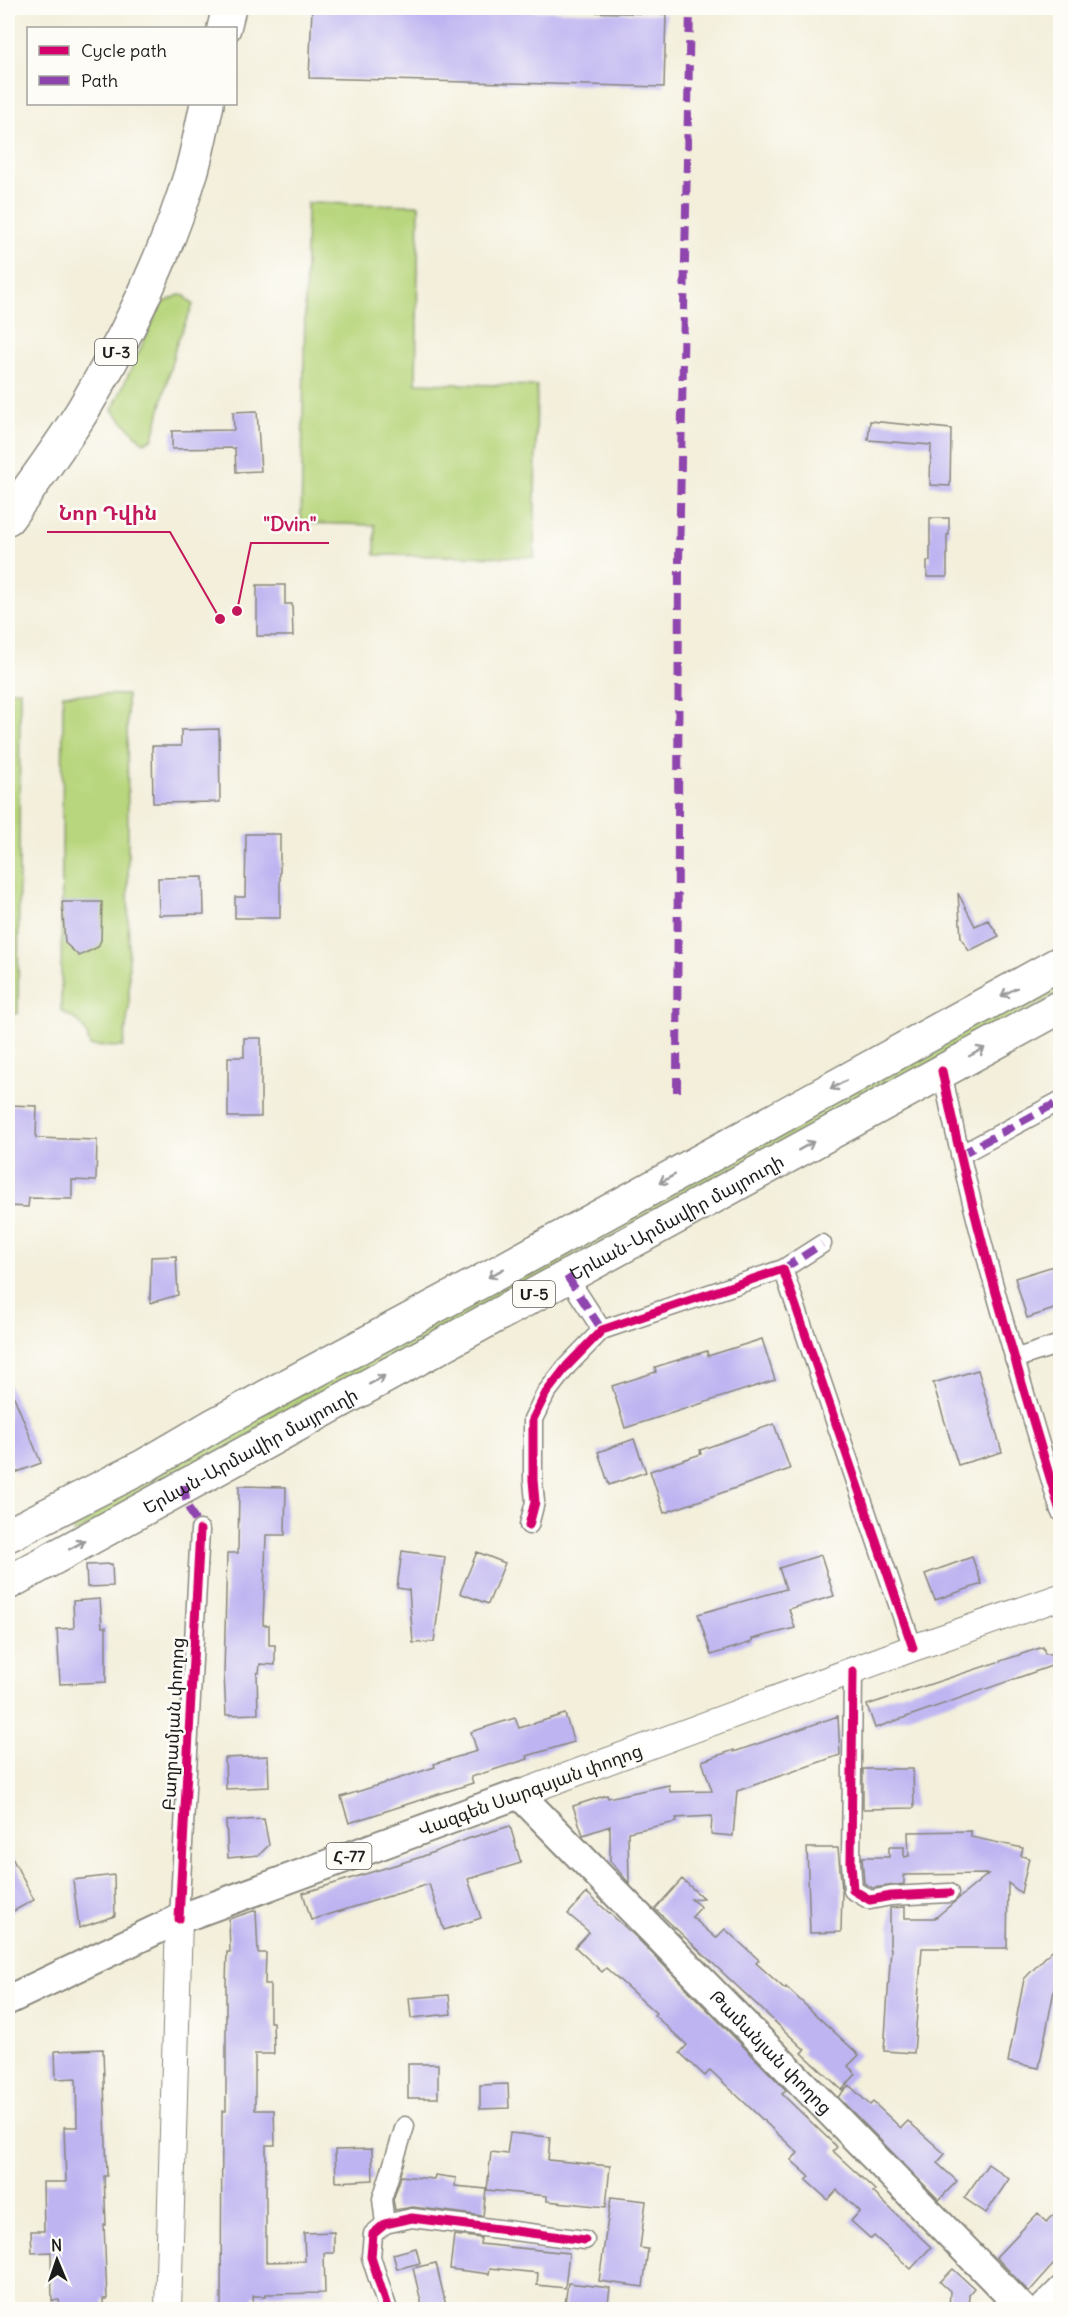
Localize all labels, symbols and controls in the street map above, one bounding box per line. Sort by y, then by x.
legend [27,27,237,105]
text: Cycle path [81,39,167,62]
text: Path [81,69,118,92]
road number: Մ-3 [95,339,137,365]
callout: Նոր Դվին [47,494,170,532]
text: Նոր Դվին [59,500,157,525]
callout: "Dvin" [251,505,329,543]
text: "Dvin" [263,511,317,536]
one-way arrow [1001,987,1019,998]
one-way arrow [968,1046,985,1058]
one-way arrow [830,1079,847,1091]
one-way arrow [797,1140,815,1151]
street label: Երևան-Արմավիր մայրուղի [565,1149,788,1285]
one-way arrow [659,1174,677,1185]
one-way arrow [488,1268,506,1279]
road number: Մ-5 [513,1281,555,1307]
one-way arrow [368,1374,385,1386]
street label: Երևան-Արմավիր մայրուղի [139,1382,361,1518]
one-way arrow [68,1539,85,1551]
street label: Բաղրամյան փողոց [157,1637,189,1811]
street label: Վազգեն Սարգսյան փողոց [415,1739,645,1841]
road number: Հ-77 [326,1843,372,1869]
street label: Թամանյան փողոց [705,1985,837,2119]
north arrow [27,2230,87,2290]
text: N [51,2235,62,2255]

